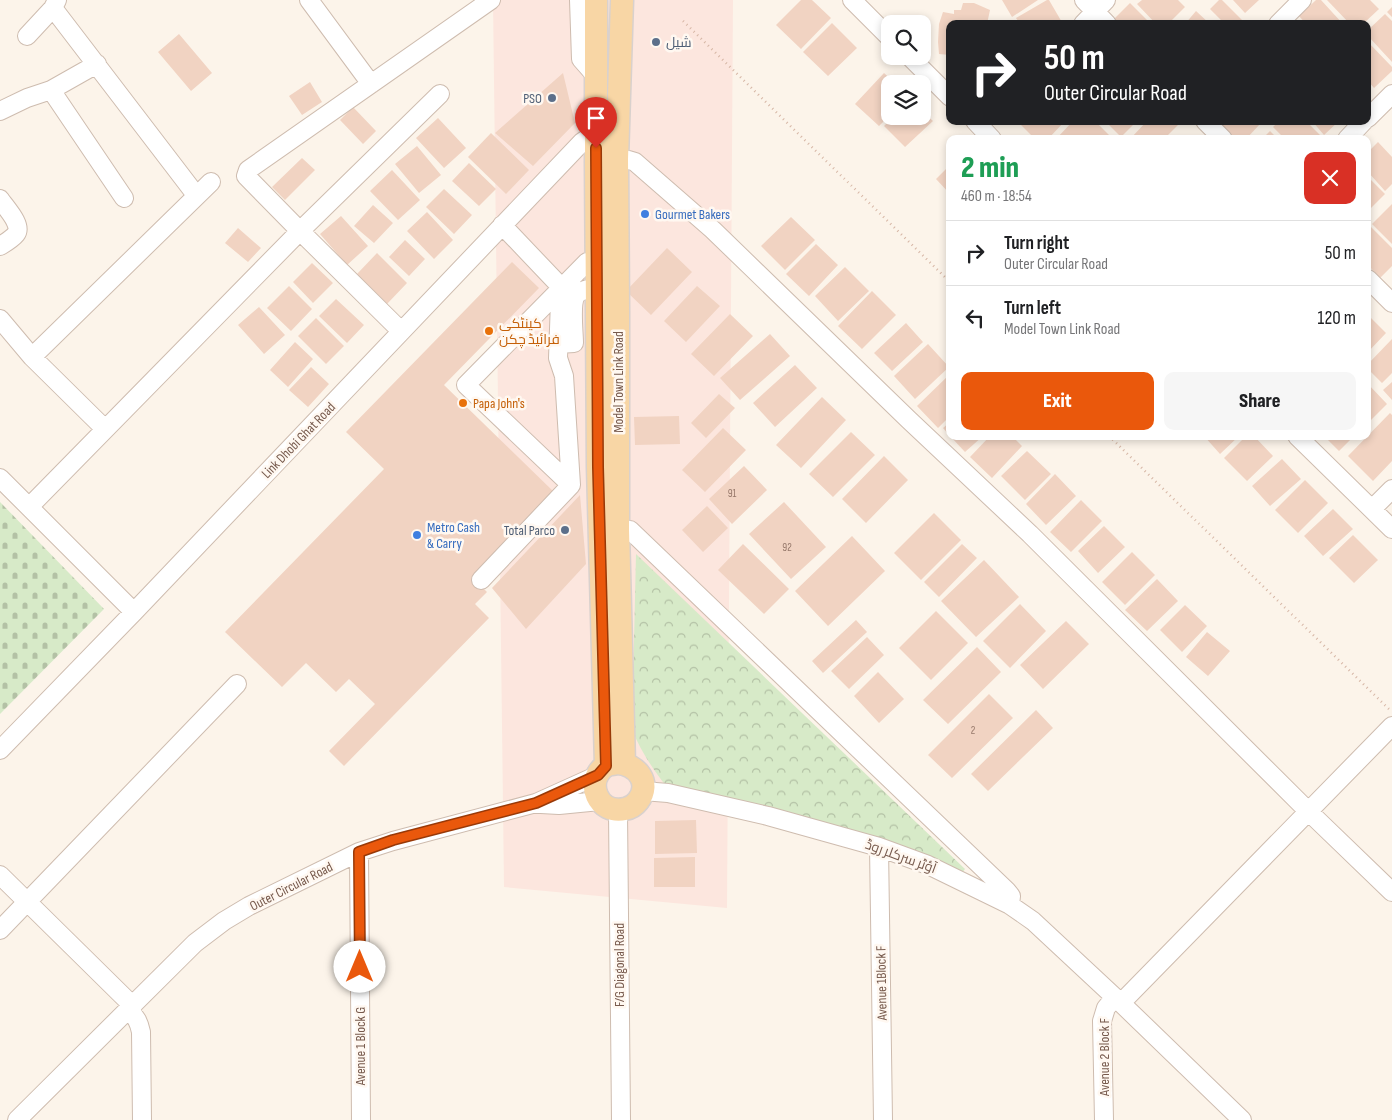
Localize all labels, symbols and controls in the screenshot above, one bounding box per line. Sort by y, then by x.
map controls [881,15,931,125]
button: search [881,15,931,65]
place label: شیل [666,34,691,51]
marker: شیل [650,36,662,48]
text: 50 m [1044,37,1105,80]
icon: right [961,40,1026,105]
button: layers [881,75,931,125]
text: Outer Circular Road [1044,80,1187,107]
place label: PSO [523,90,542,107]
marker: PSO [546,92,558,104]
pin [575,97,617,148]
icon: arrive [582,104,610,132]
text: 2 min [961,150,1019,186]
button: close [1304,152,1356,204]
text: 460 m · 18:54 [961,187,1032,206]
place label: Gourmet Bakers [655,206,730,223]
marker: Gourmet Bakers [639,208,651,220]
text: Turn right [1004,232,1069,255]
icon: right [961,239,989,267]
text: 50 m [1325,242,1356,265]
text: Outer Circular Road [1004,255,1108,274]
text: Turn left [1004,297,1061,320]
icon: left [961,304,989,332]
text: 120 m [1318,307,1356,330]
place label: کینٹکی فرائیڈ چکن [499,315,560,349]
text: Model Town Link Road [1004,320,1120,339]
marker: کینٹکی فرائیڈ چکن [483,325,495,337]
street label: Model Town Link Road [610,331,627,433]
button: Exit [961,372,1154,430]
button: Share [1164,372,1356,430]
place label: Papa John's [473,395,525,412]
marker: Papa John's [457,397,469,409]
street label: Link Dhobi Ghat Road [258,399,339,482]
house number: 91 [728,487,737,500]
place label: Metro Cash & Carry [427,519,480,552]
place label: Total Parco [504,522,555,539]
marker: Total Parco [559,524,571,536]
marker: Metro Cash & Carry [411,529,423,541]
house number: 92 [782,541,792,554]
house number: 2 [971,724,976,737]
street label: آؤٹر سرکلر روڈ [863,836,939,877]
street label: Outer Circular Road [247,858,336,915]
street label: F/G Diagonal Road [611,923,628,1007]
position arrow [333,940,385,992]
street label: Avenue 1Block F [872,945,891,1022]
street label: Avenue 1 Block G [352,1007,369,1086]
street label: Avenue 2 Block F [1096,1018,1113,1097]

